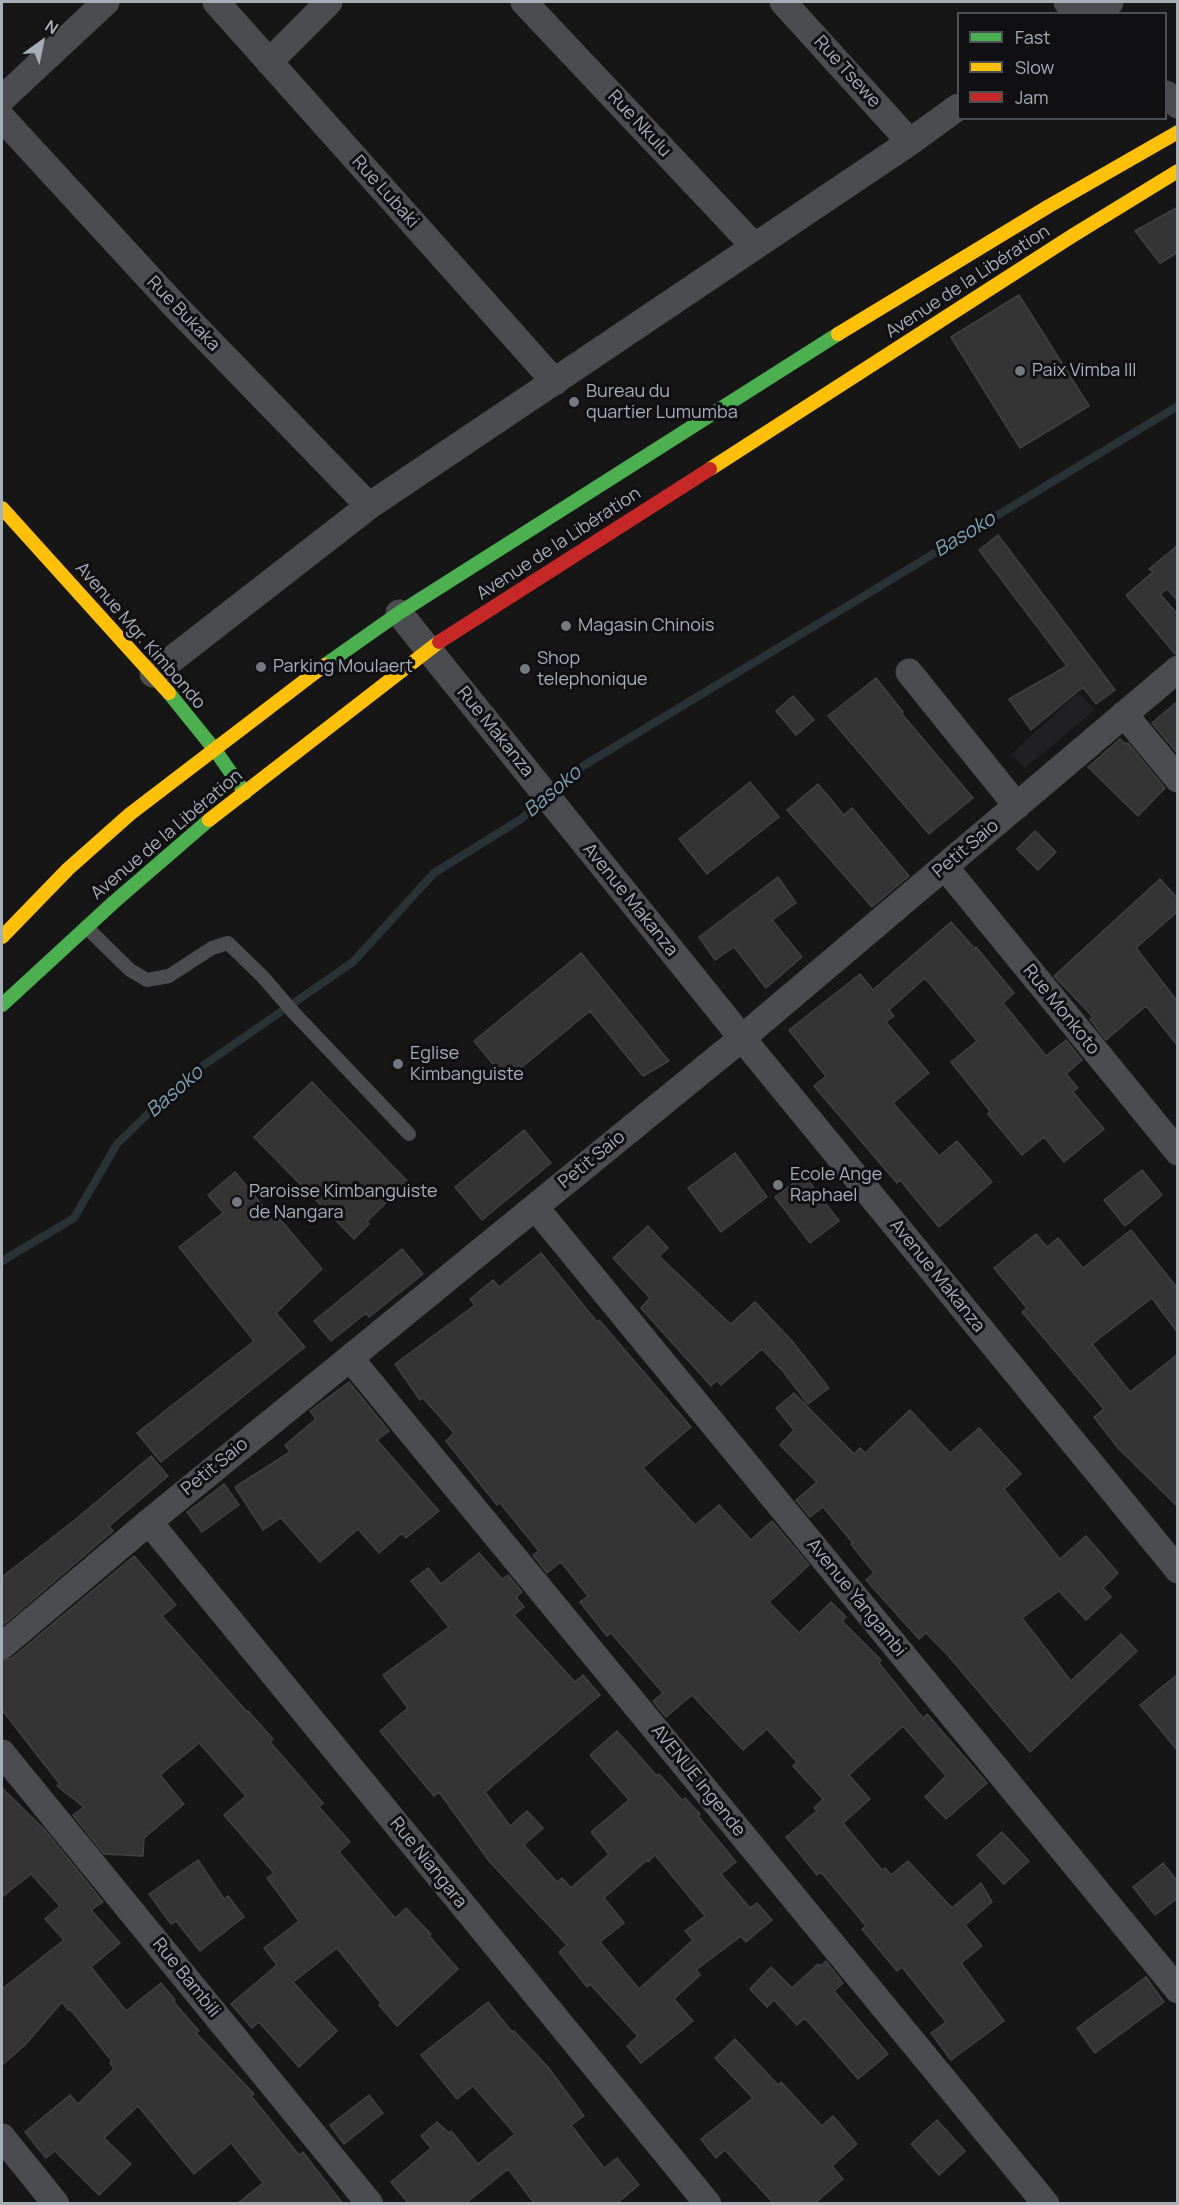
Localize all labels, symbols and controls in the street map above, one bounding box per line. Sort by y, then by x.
north arrow [12,12,72,72]
legend [957,12,1167,120]
text: N [41,15,63,39]
text: Fast [1015,25,1050,49]
street label: Rue Tsewe [809,32,885,112]
text: Slow [1015,55,1054,79]
text: Jam [1015,85,1049,109]
street label: Rue Nkulu [603,86,675,162]
street label: Rue Lubaki [347,151,423,233]
street label: Avenue de la Libération [882,221,1054,343]
street label: Rue Bukaka [142,272,224,356]
place label: Paix Vimba III [1032,360,1137,382]
marker: Paix Vimba III [1013,364,1027,378]
place label: Bureau du quartier Lumumba [586,381,738,424]
marker: Bureau du quartier Lumumba [567,395,581,409]
street label: Avenue de la Libération [473,483,645,605]
water label: Basoko [930,507,1000,563]
street label: Avenue Mgr. Kimbondo [70,558,210,714]
place label: Magasin Chinois [578,615,714,637]
marker: Magasin Chinois [559,619,573,633]
place label: Shop telephonique [537,648,648,690]
place label: Parking Moulaert [273,656,413,678]
marker: Parking Moulaert [254,660,268,674]
marker: Shop telephonique [518,662,532,676]
street label: Rue Makanza [452,682,538,782]
water label: Basoko [520,761,586,823]
street label: Avenue de la Libération [87,765,247,905]
street label: Petit Saio [929,815,1003,883]
street label: Avenue Makanza [578,839,682,961]
street label: Rue Monkoto [1018,961,1104,1059]
place label: Eglise Kimbanguiste [410,1043,524,1086]
marker: Eglise Kimbanguiste [391,1057,405,1071]
water label: Basoko [142,1061,208,1123]
street label: Petit Saio [554,1127,630,1193]
place label: Ecole Ange Raphael [790,1164,882,1206]
marker: Ecole Ange Raphael [771,1178,785,1192]
place label: Paroisse Kimbanguiste de Nangara [249,1181,437,1224]
marker: Paroisse Kimbanguiste de Nangara [230,1195,244,1209]
street label: Avenue Makanza [885,1215,989,1337]
street label: Petit Saio [177,1434,253,1500]
street label: Avenue Yangambi [802,1535,910,1661]
street label: AVENUE Ingende [646,1721,750,1841]
street label: Rue Niangara [385,1813,471,1913]
street label: Rue Bambili [147,1934,225,2022]

